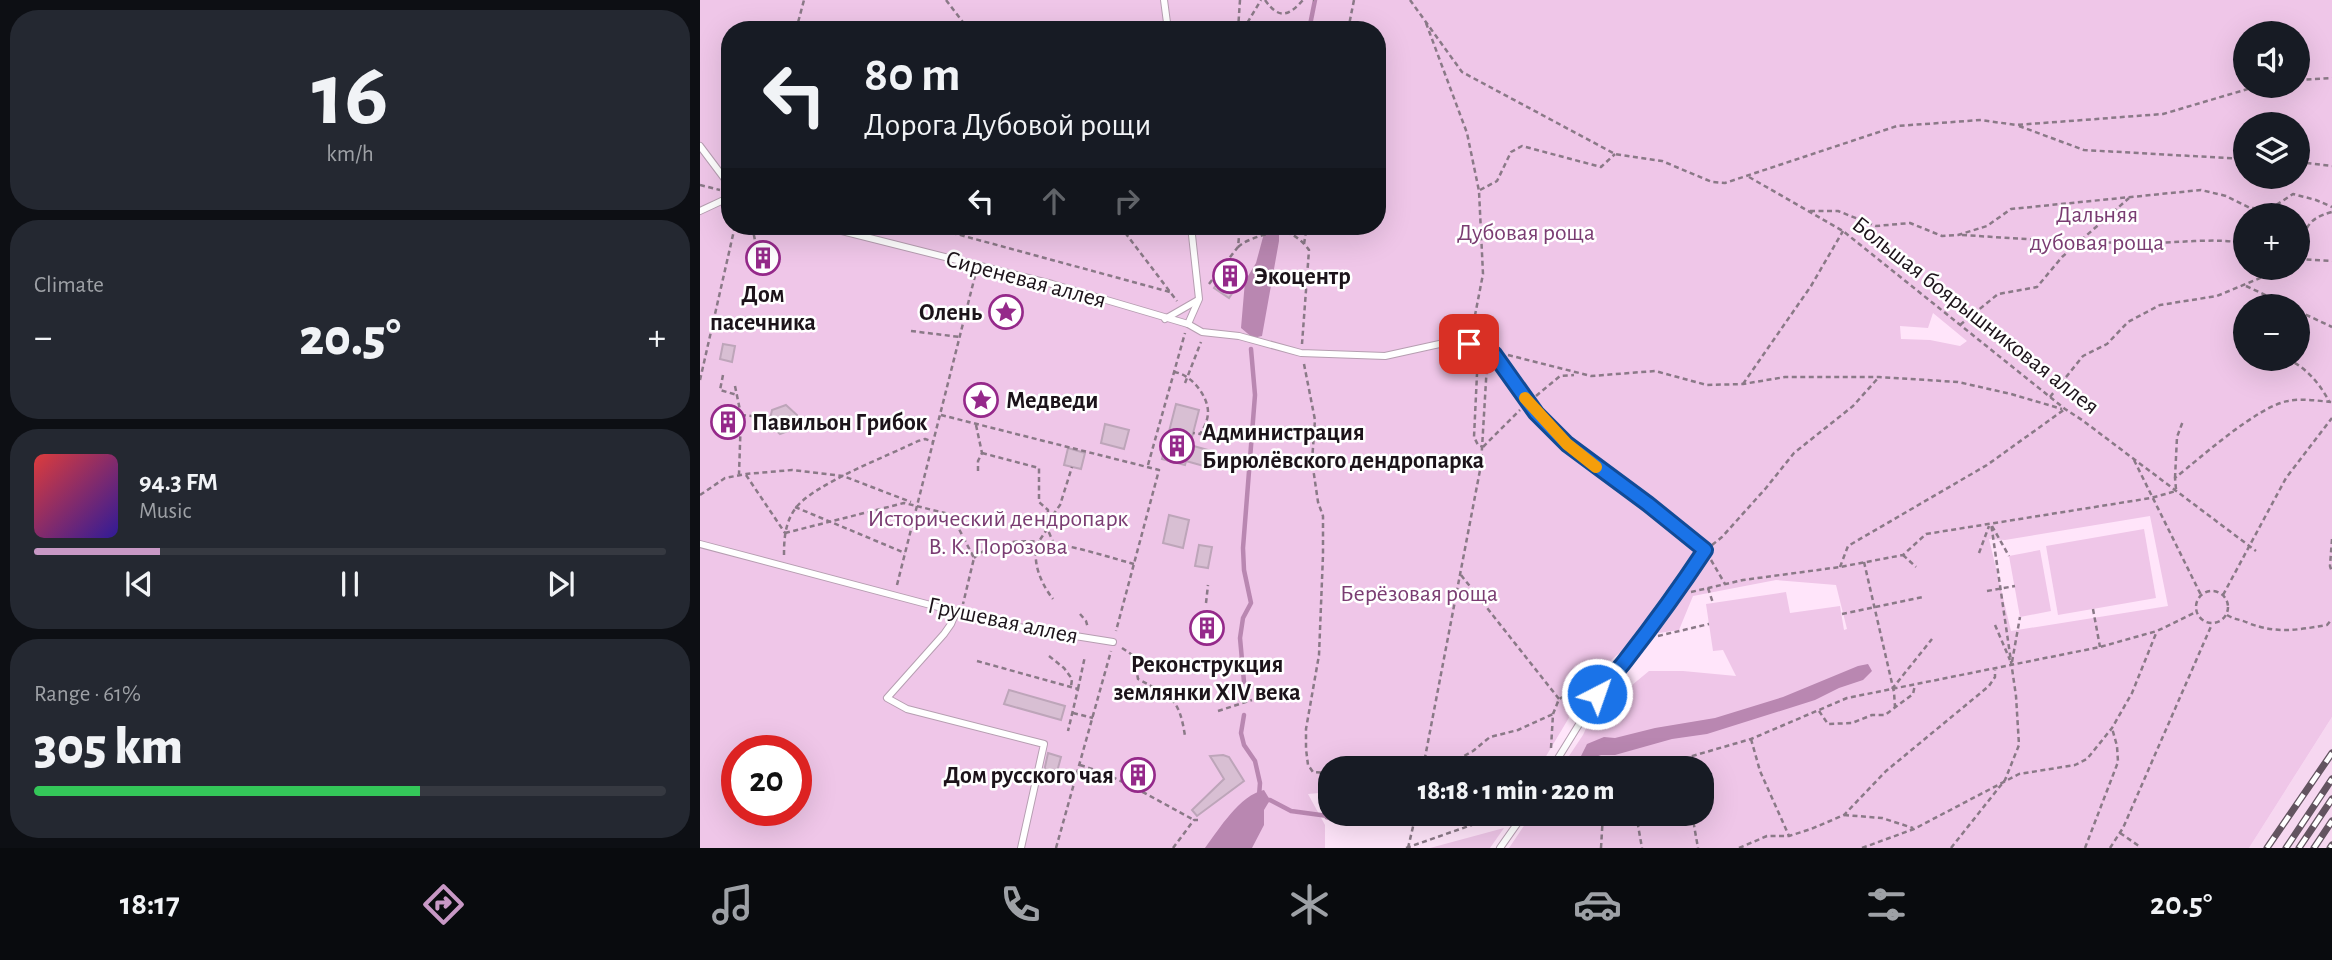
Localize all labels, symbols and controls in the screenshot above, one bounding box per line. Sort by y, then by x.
map controls [2233,21,2310,371]
button: sound [2233,21,2310,98]
icon: left [749,49,840,140]
text: 16 [312,50,388,141]
text: 80 m [864,51,961,100]
text: Дорога Дубовой рощи [864,109,1151,141]
button: layers [2233,112,2310,189]
text: km/h [326,143,374,166]
icon: left [962,182,1000,220]
icon: ahead [1035,182,1073,220]
icon: right [1108,182,1146,220]
park label: Дальняя дубовая роща [2030,203,2164,255]
button: + [2233,203,2310,280]
street label: Большая боярышниковая аллея [1847,212,2103,419]
park label: Дубовая роща [1457,221,1595,245]
building icon: Дом пасечника [744,239,782,277]
street label: Сиреневая аллея [943,247,1109,313]
building icon: Экоцентр [1211,257,1249,295]
place label: Экоцентр [1254,265,1351,289]
text: Climate [34,274,104,297]
place label: Дом пасечника [710,283,816,335]
place icon: Олень [987,293,1025,331]
button: − [2233,294,2310,371]
place label: Олень [919,301,982,325]
text: 20.5° [299,312,401,364]
pin [1439,314,1499,374]
text: − [34,319,52,357]
text: + [648,319,666,357]
icon: arrive [1450,325,1488,363]
place icon: Медведи [962,381,1000,419]
place label: Медведи [1006,389,1098,413]
building icon: Павильон Грибок [709,403,747,441]
place label: Павильон Грибок [752,411,928,435]
place label: Администрация Бирюлёвского дендропарка [1202,421,1484,473]
building icon: Администрация Бирюлёвского дендропарка [1158,427,1196,465]
text: 94.3 FM [139,469,218,495]
text: Music [139,500,191,523]
park label: Исторический дендропарк В. К. Порозова [868,507,1128,559]
icon: previous [120,565,158,603]
icon: pause [331,565,369,603]
icon: next [542,565,580,603]
park label: Берёзовая роща [1340,582,1498,606]
street label: Грушевая аллея [925,593,1080,649]
building icon: Реконструкция землянки XIV века [1188,609,1226,647]
place label: Реконструкция землянки XIV века [1113,653,1301,705]
position arrow [1560,657,1634,731]
text: Range · 61% [34,683,141,706]
text: 305 km [34,721,183,773]
speed limit sign: 20 [721,735,812,826]
building icon: Дом русского чая [1119,756,1157,794]
place label: Дом русского чая [944,764,1114,788]
text: 18:18 · 1 min · 220 m [1418,778,1614,804]
icon: directions [419,880,468,929]
icon: music [708,880,757,929]
icon: phone [996,880,1045,929]
icon: climate [1285,880,1334,929]
icon: car [1573,880,1622,929]
icon: filters [1862,880,1911,929]
text: 18:17 [120,888,180,920]
text: 20.5° [2150,888,2212,920]

